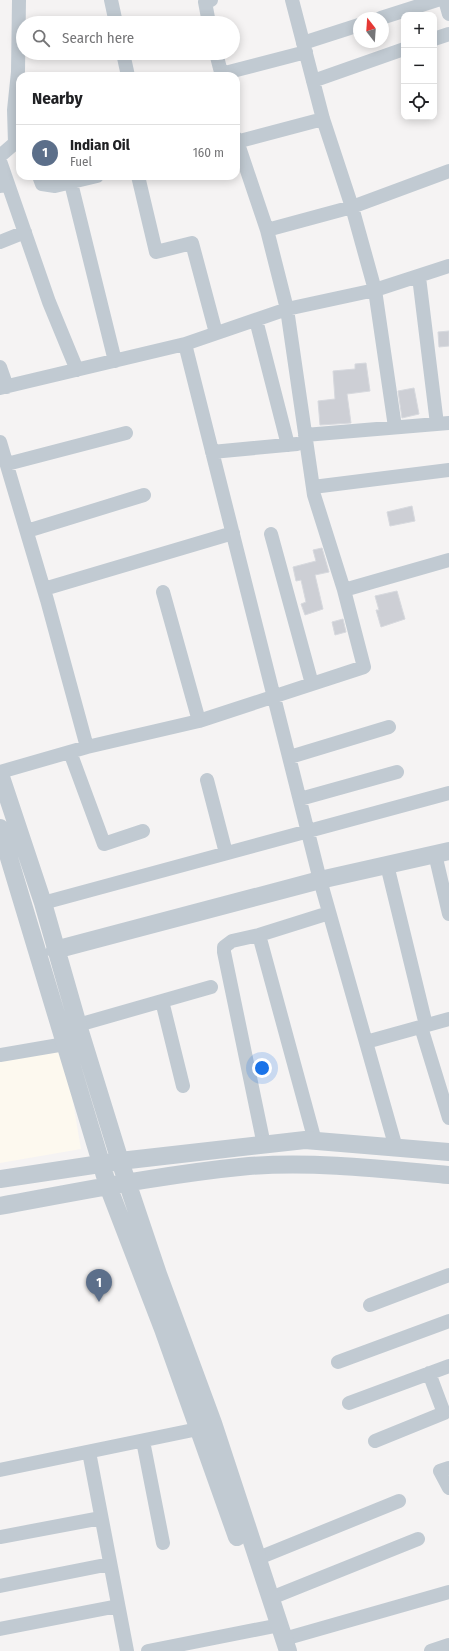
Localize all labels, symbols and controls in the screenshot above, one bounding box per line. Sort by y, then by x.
north arrow [353,12,389,48]
map controls [401,12,437,120]
button: + [401,12,437,48]
search box [16,16,240,60]
icon: search [30,27,52,49]
text: Search here [62,29,134,47]
button: − [401,48,437,84]
button: locate [401,84,437,120]
text: Nearby [32,88,83,109]
text: Indian Oil [70,136,130,154]
text: 1 [42,145,48,160]
text: 160 m [193,145,224,160]
text: Fuel [70,154,92,169]
your location [252,1058,272,1078]
pin: 1 [86,1269,112,1302]

